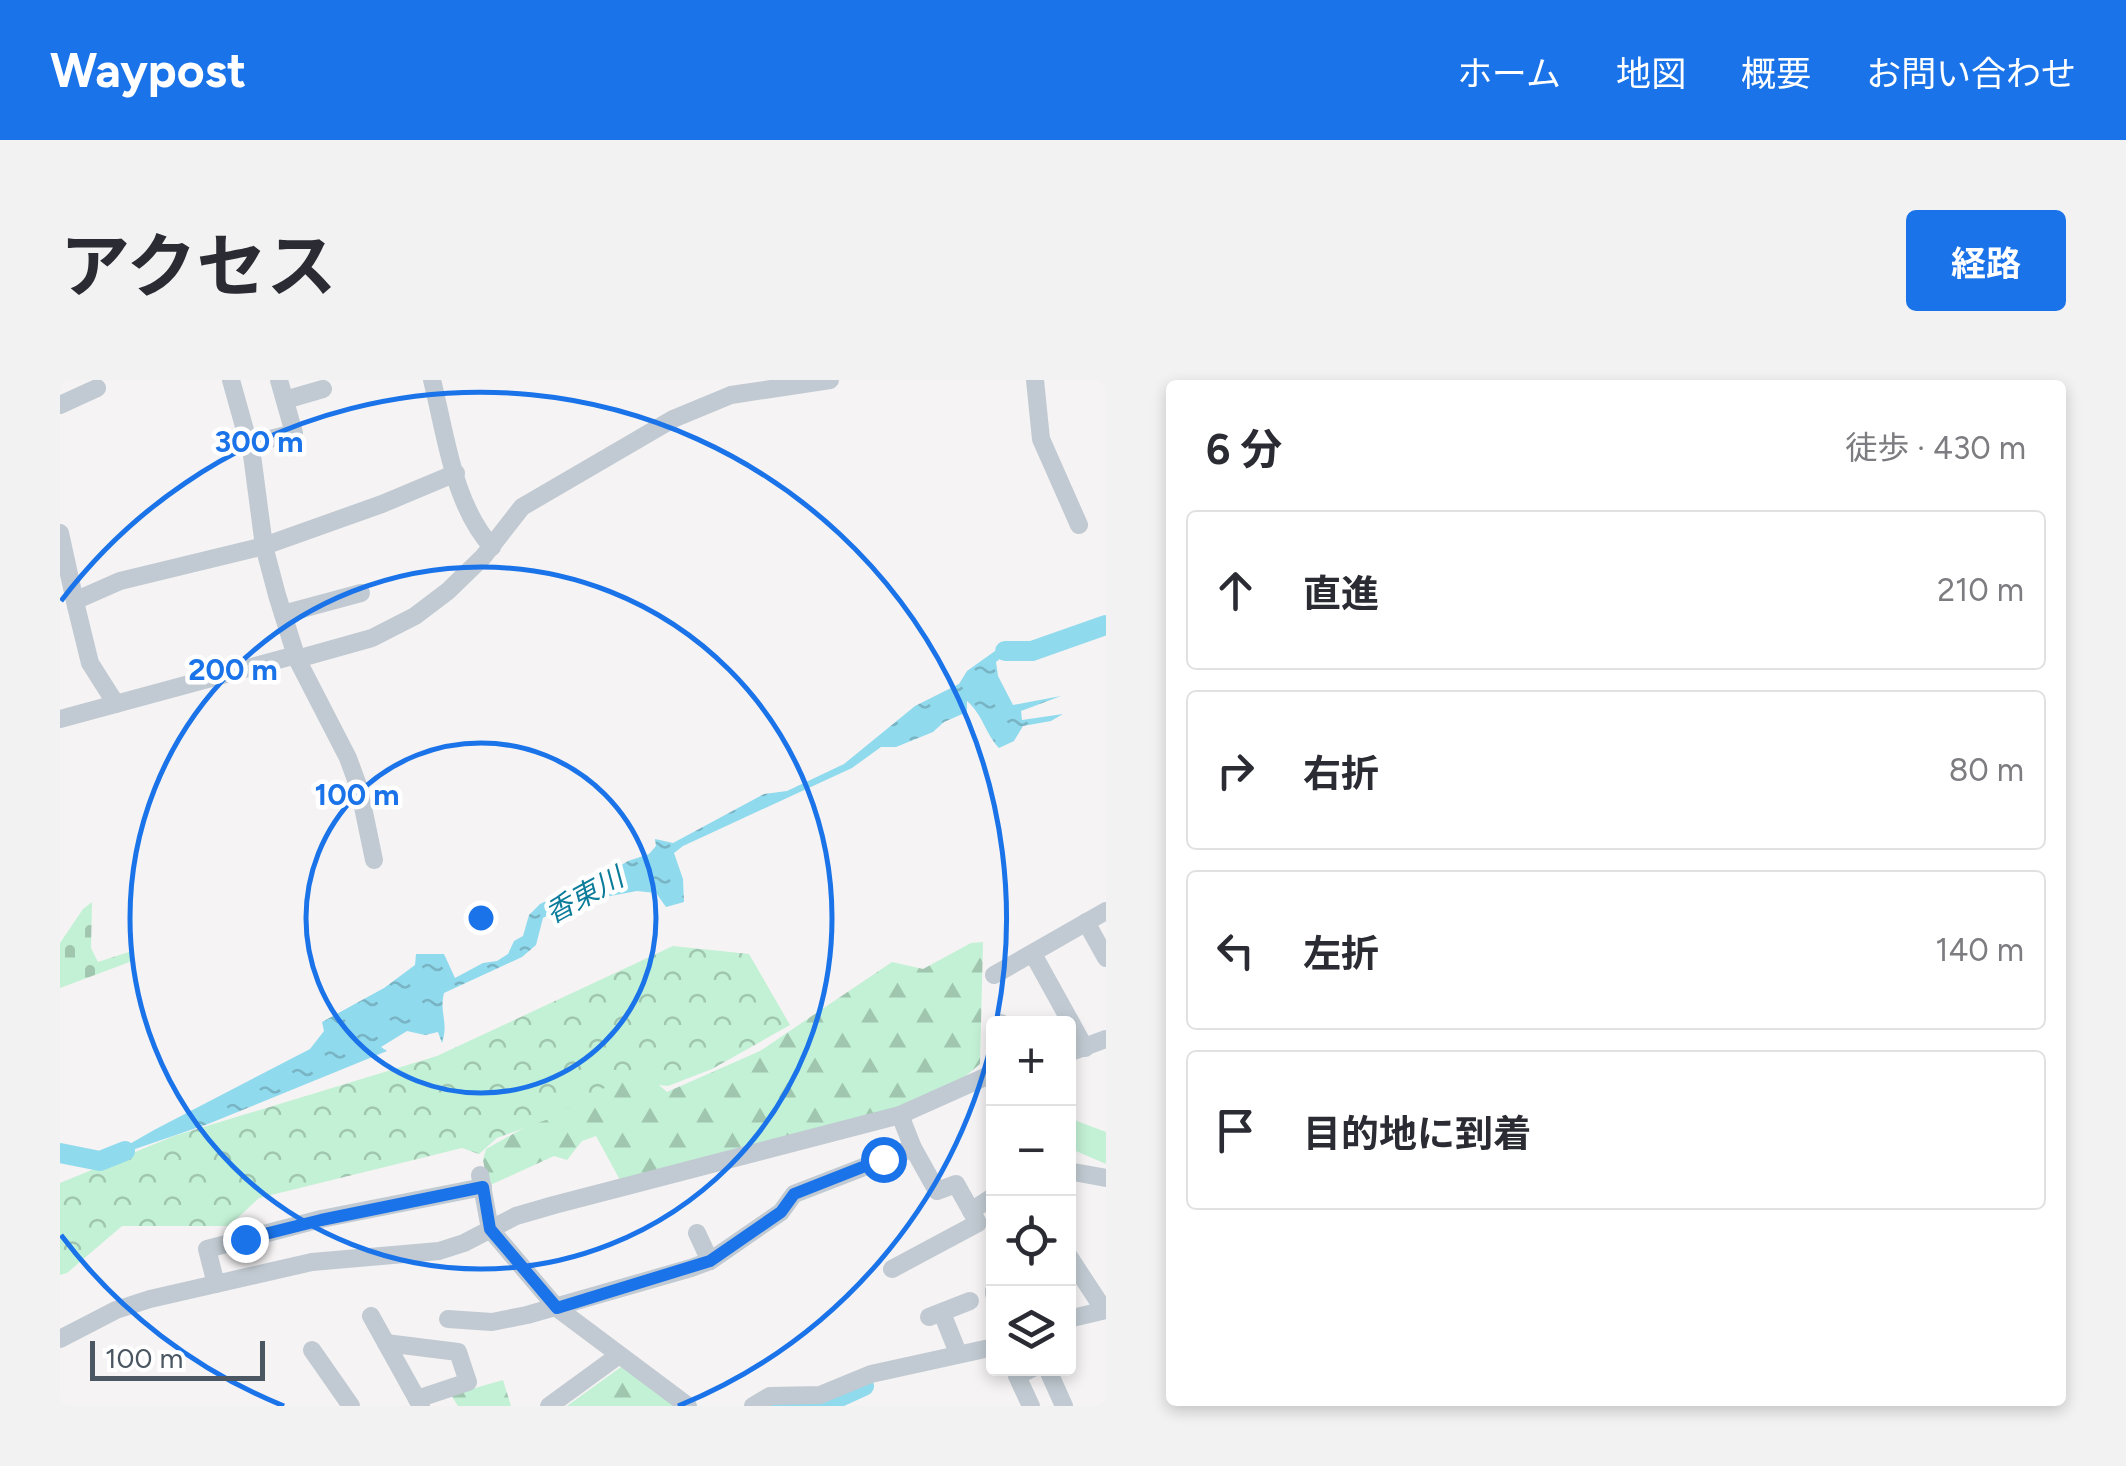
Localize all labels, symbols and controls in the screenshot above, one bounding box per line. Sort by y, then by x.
text: Waypost [50,41,246,99]
text: ホーム [1457,53,1561,95]
text: 地図 [1616,53,1686,95]
text: 概要 [1741,53,1811,95]
text: お問い合わせ [1866,53,2076,95]
button: 経路 [1906,210,2066,311]
text: アクセス [60,224,337,309]
text: 300 m [215,423,303,460]
text: 6 分 [1206,424,1282,475]
text: 徒歩 · 430 m [1845,429,2026,467]
icon: ahead [1208,563,1263,618]
text: 直進 [1303,571,1379,617]
text: 210 m [1937,571,2024,609]
text: 200 m [188,651,278,688]
icon: right [1208,743,1263,798]
text: 右折 [1303,751,1379,797]
text: 80 m [1949,751,2024,789]
text: 100 m [315,776,399,813]
water label: 香東川 [539,858,632,930]
centre of rings [463,900,499,936]
icon: left [1208,923,1263,978]
text: 左折 [1303,931,1379,977]
text: 140 m [1935,931,2024,969]
map controls [986,1016,1076,1376]
button: + [986,1016,1076,1106]
icon: arrive [1208,1103,1263,1158]
button: − [986,1106,1076,1196]
text: 目的地に到着 [1303,1111,1531,1157]
route start [861,1137,907,1183]
button: locate [986,1196,1076,1286]
route end [223,1217,269,1263]
button: layers [986,1286,1076,1376]
scale bar [90,1336,265,1380]
text: 100 m [105,1341,183,1375]

